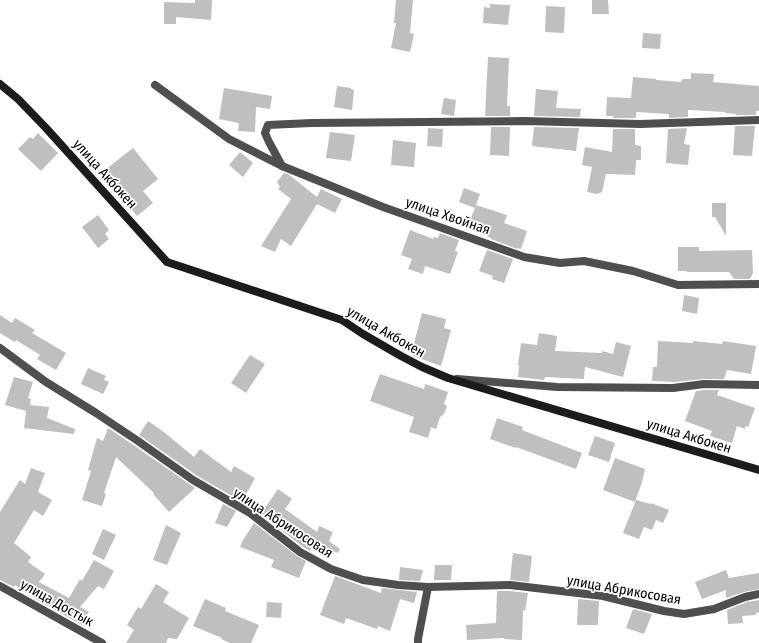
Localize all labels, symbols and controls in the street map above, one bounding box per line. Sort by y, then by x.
street label: улица Акбокен [69,136,141,212]
street label: улица Хвойная [403,194,493,238]
street label: улица Акбокен [344,303,428,361]
street label: улица Акбокен [645,415,733,457]
street label: улица Абрикосовая [230,484,336,562]
street label: улица Абрикосовая [566,572,682,608]
street label: улица Достык [17,576,97,630]

